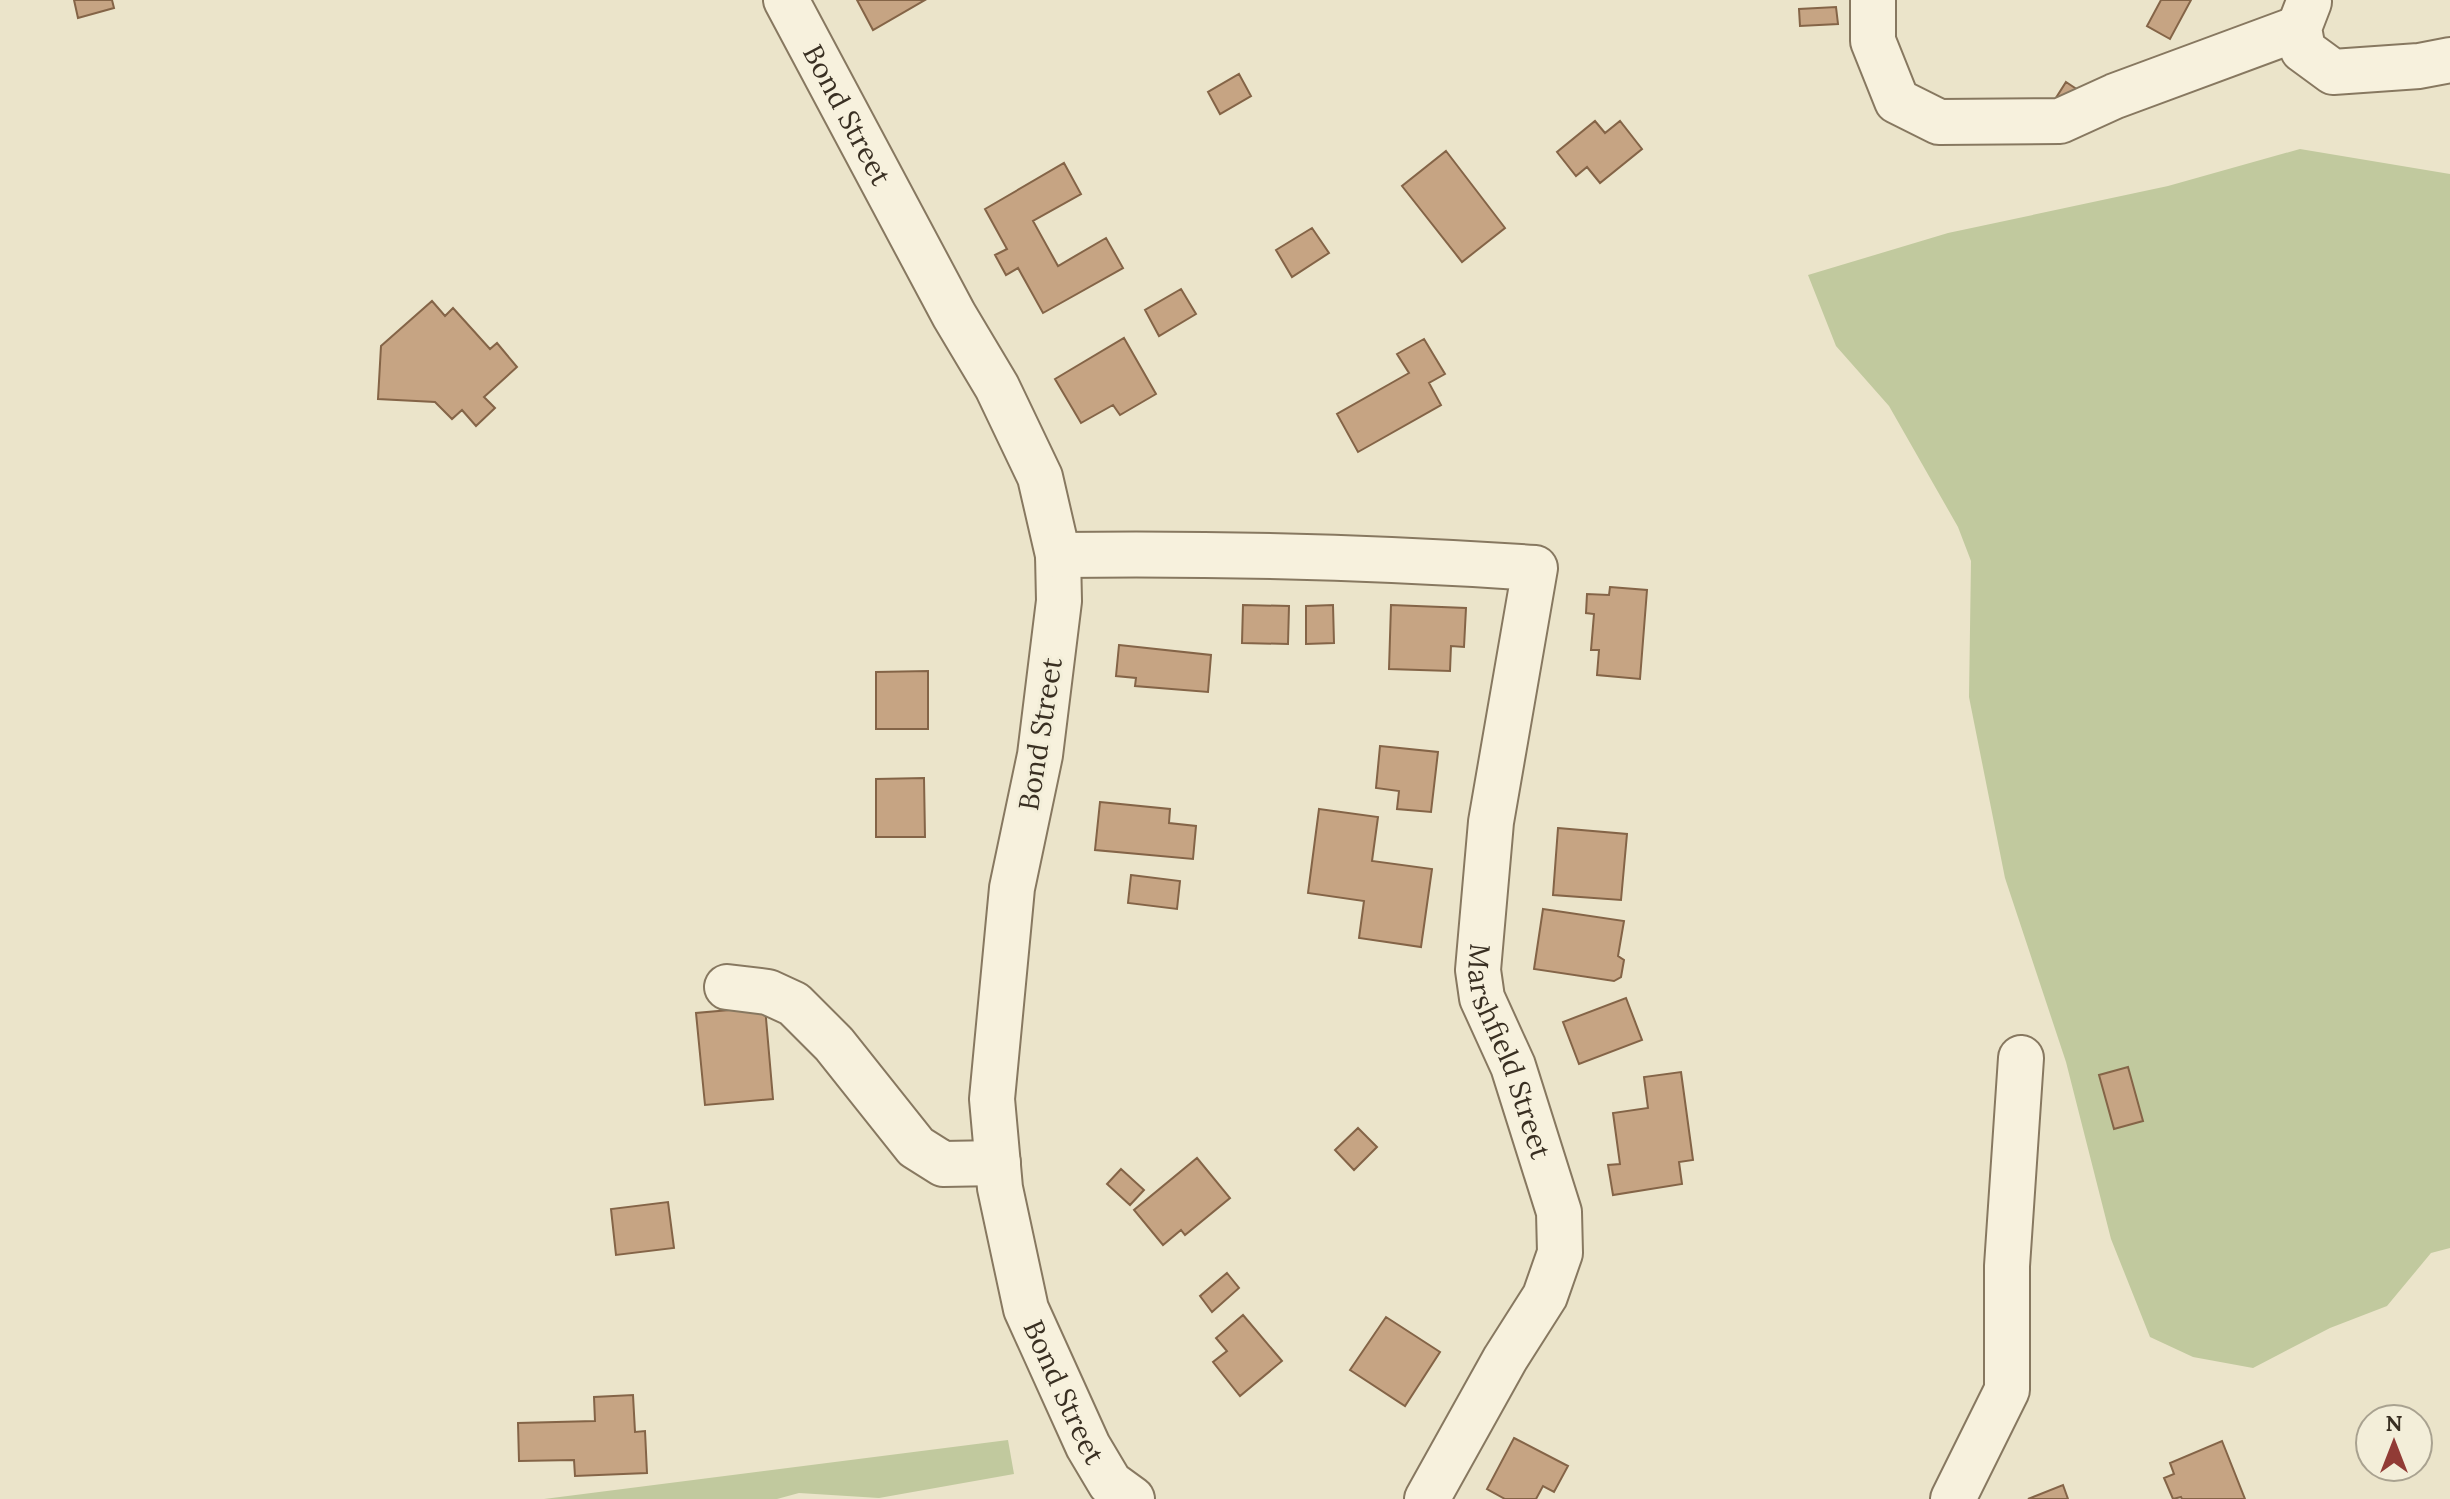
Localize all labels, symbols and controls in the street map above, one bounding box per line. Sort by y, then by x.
street label: Bond Street [795,38,899,191]
street label: Bond Street [1010,655,1070,813]
street label: Marshfield Street [1460,942,1559,1163]
street label: Bond Street [1015,1314,1113,1471]
north arrow [2354,1403,2434,1483]
text: N [2385,1409,2403,1437]

